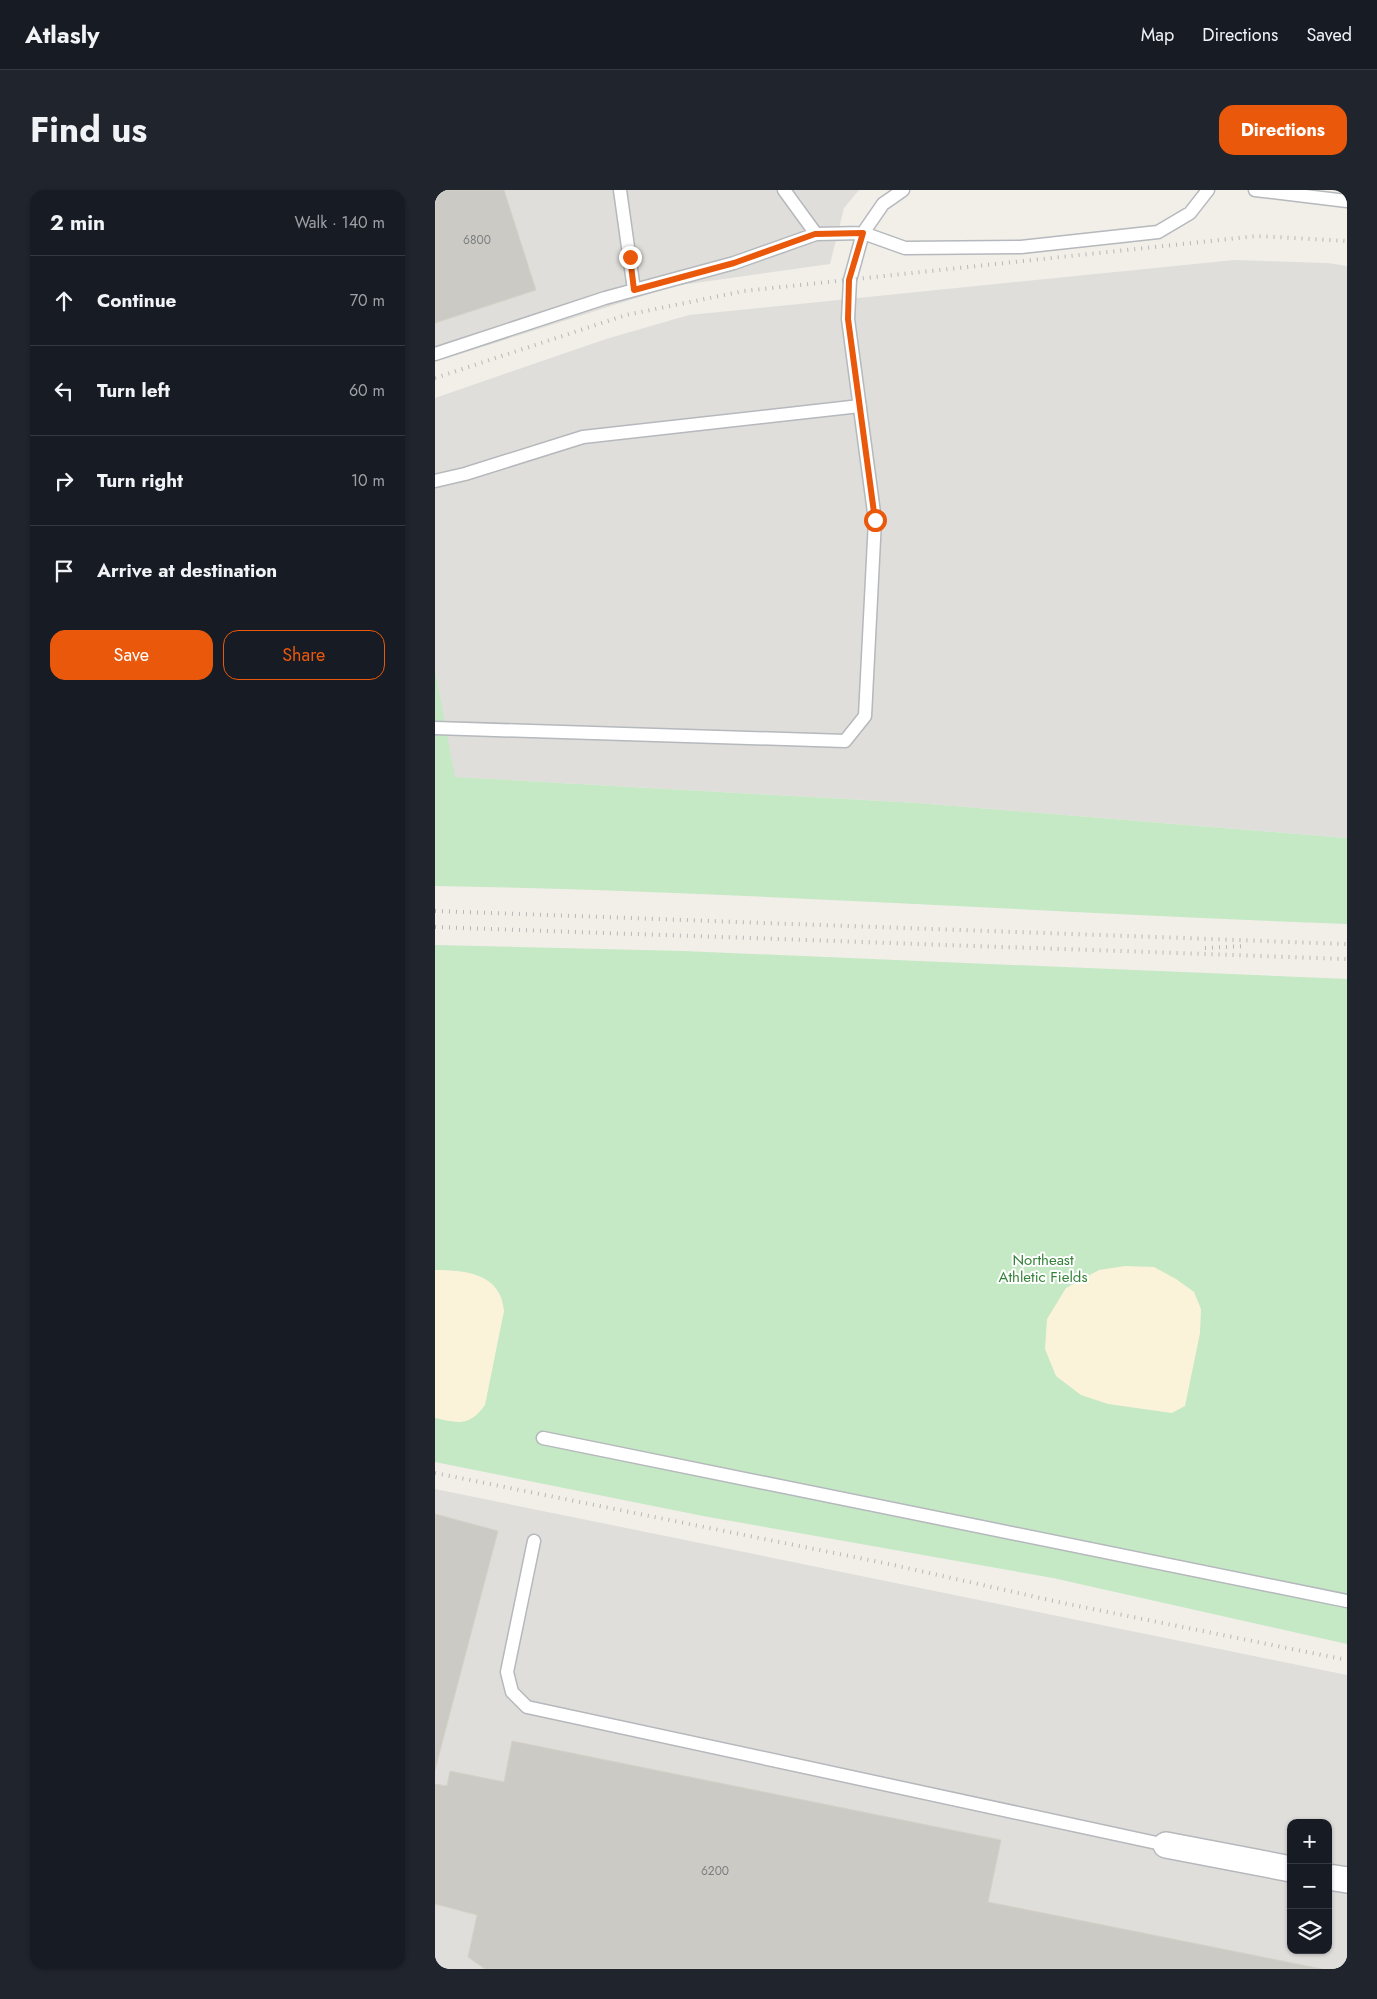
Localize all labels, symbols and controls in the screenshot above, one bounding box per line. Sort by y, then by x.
text: Atlasly [25,17,100,52]
text: Map [1141,22,1174,48]
text: Directions [1202,22,1278,48]
text: Saved [1306,22,1352,48]
text: Find us [30,105,147,155]
button: Directions [1219,105,1347,155]
text: 2 min [50,208,105,238]
text: Walk · 140 m [295,211,385,234]
house number: 6800 [463,231,491,249]
route end [619,246,642,269]
icon: ahead [50,287,78,315]
text: Continue [97,287,176,314]
text: 70 m [350,289,385,312]
icon: left [50,377,78,405]
text: Turn left [97,377,170,404]
text: 60 m [349,379,385,402]
icon: right [50,467,78,495]
text: Turn right [97,467,183,494]
text: 10 m [351,469,385,492]
route start [864,509,887,532]
icon: arrive [50,557,78,585]
text: Arrive at destination [97,557,277,584]
button: Save [50,630,213,680]
button: Share [223,630,385,680]
park label: Northeast Athletic Fields [999,1249,1087,1288]
map controls [1287,1819,1332,1954]
button: + [1287,1819,1332,1864]
house number: 6200 [701,1862,729,1880]
button: − [1287,1864,1332,1909]
button: layers [1287,1909,1332,1954]

